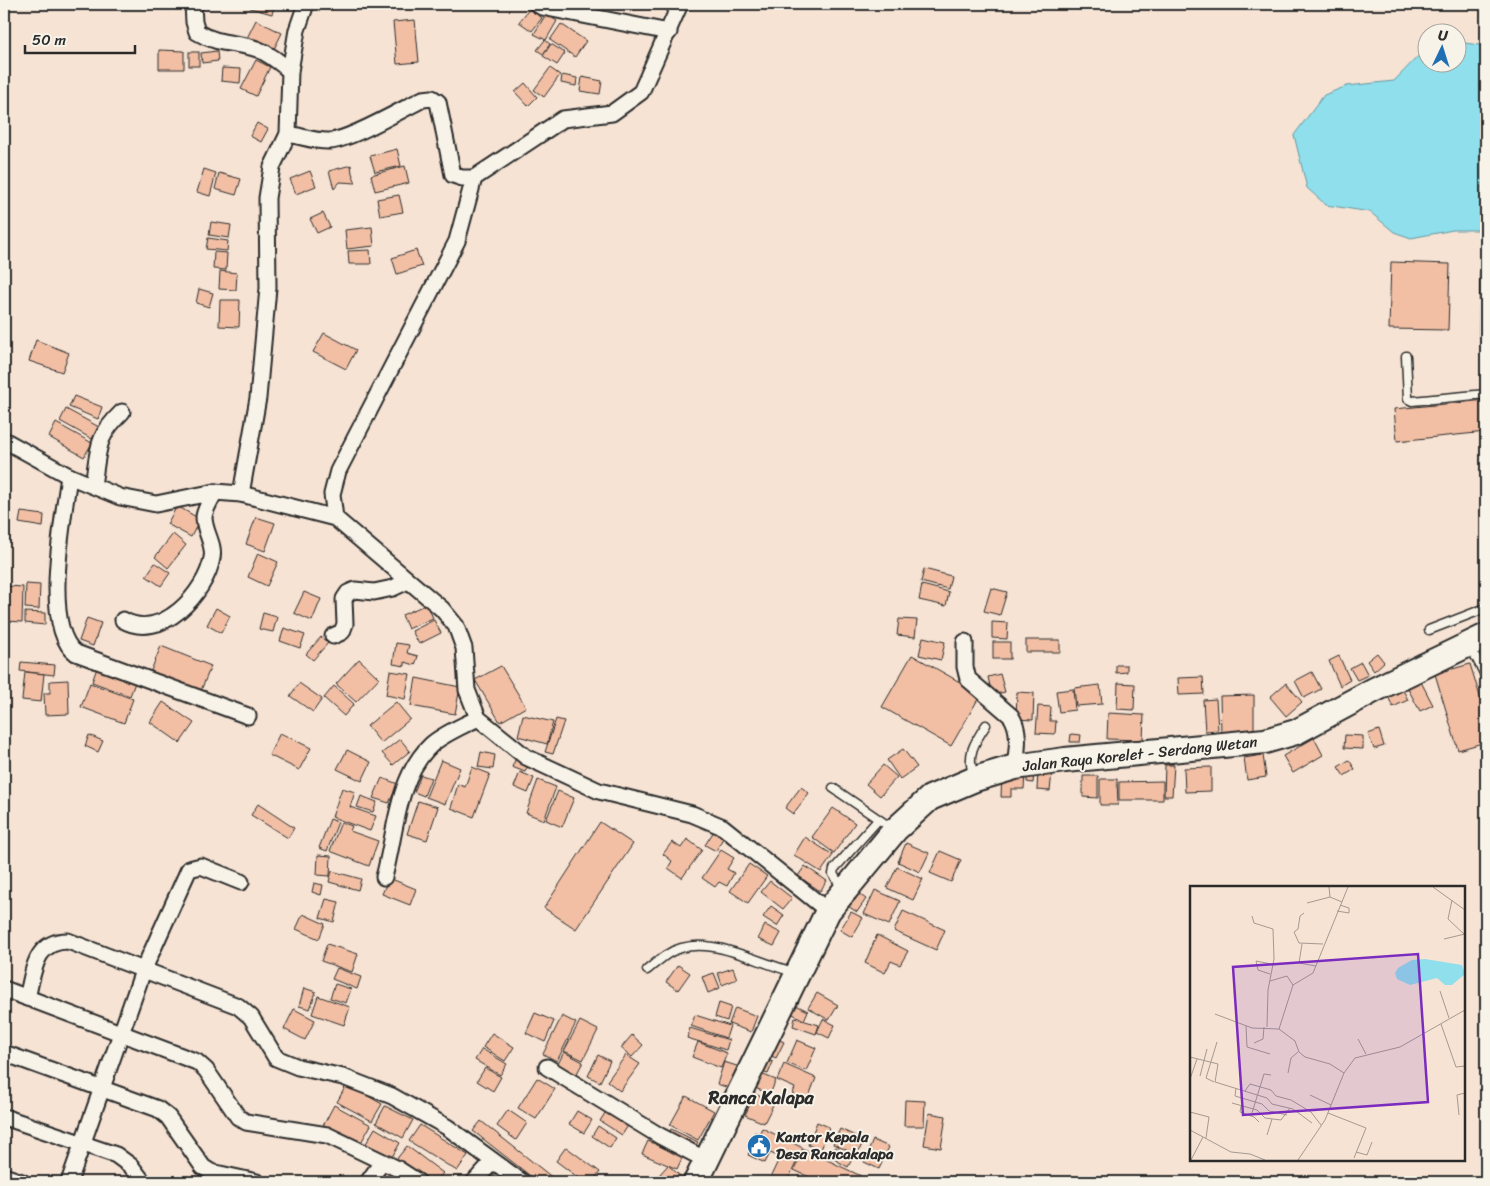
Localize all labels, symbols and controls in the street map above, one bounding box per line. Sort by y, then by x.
scale bar [25,22,135,54]
north arrow [1418,22,1468,72]
text: U [1437,23,1449,48]
text: 50 m [32,27,67,53]
street label: Jalan Raya Korelet - Serdang Wetan [1020,729,1259,779]
inset map [1190,886,1465,1161]
district label: Ranca Kalapa [707,1082,814,1114]
place label: Kantor Kepala Desa Rancakalapa [775,1124,894,1167]
public building icon: Kantor Kepala Desa Rancakalapa [746,1133,772,1159]

